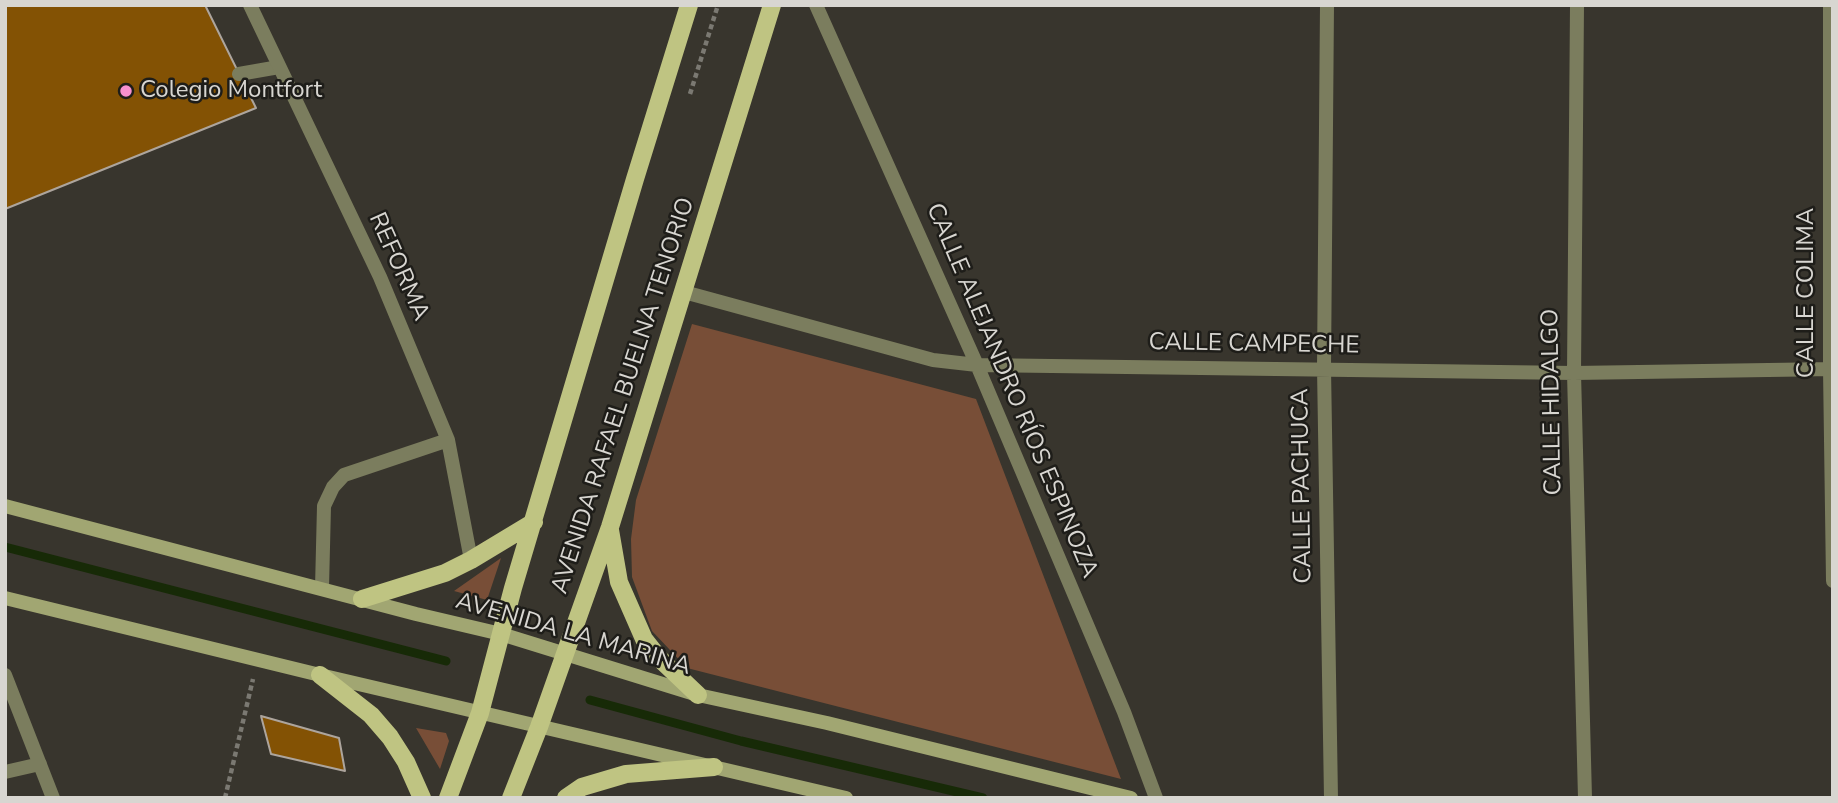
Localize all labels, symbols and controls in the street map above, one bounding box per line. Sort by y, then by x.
place label: Colegio Montfort [140,77,322,105]
marker: Colegio Montfort [118,83,134,99]
street label: AVENIDA RAFAEL BUELNA TENORIO [546,194,702,598]
street label: CALLE ALEJANDRO RÍOS ESPINOZA [919,199,1103,583]
street label: REFORMA [361,208,435,326]
street label: CALLE COLIMA [1793,208,1821,378]
street label: CALLE HIDALGO [1537,308,1569,496]
street label: CALLE CAMPECHE [1148,329,1360,361]
street label: CALLE PACHUCA [1287,388,1319,584]
street label: AVENIDA LA MARINA [452,588,694,682]

